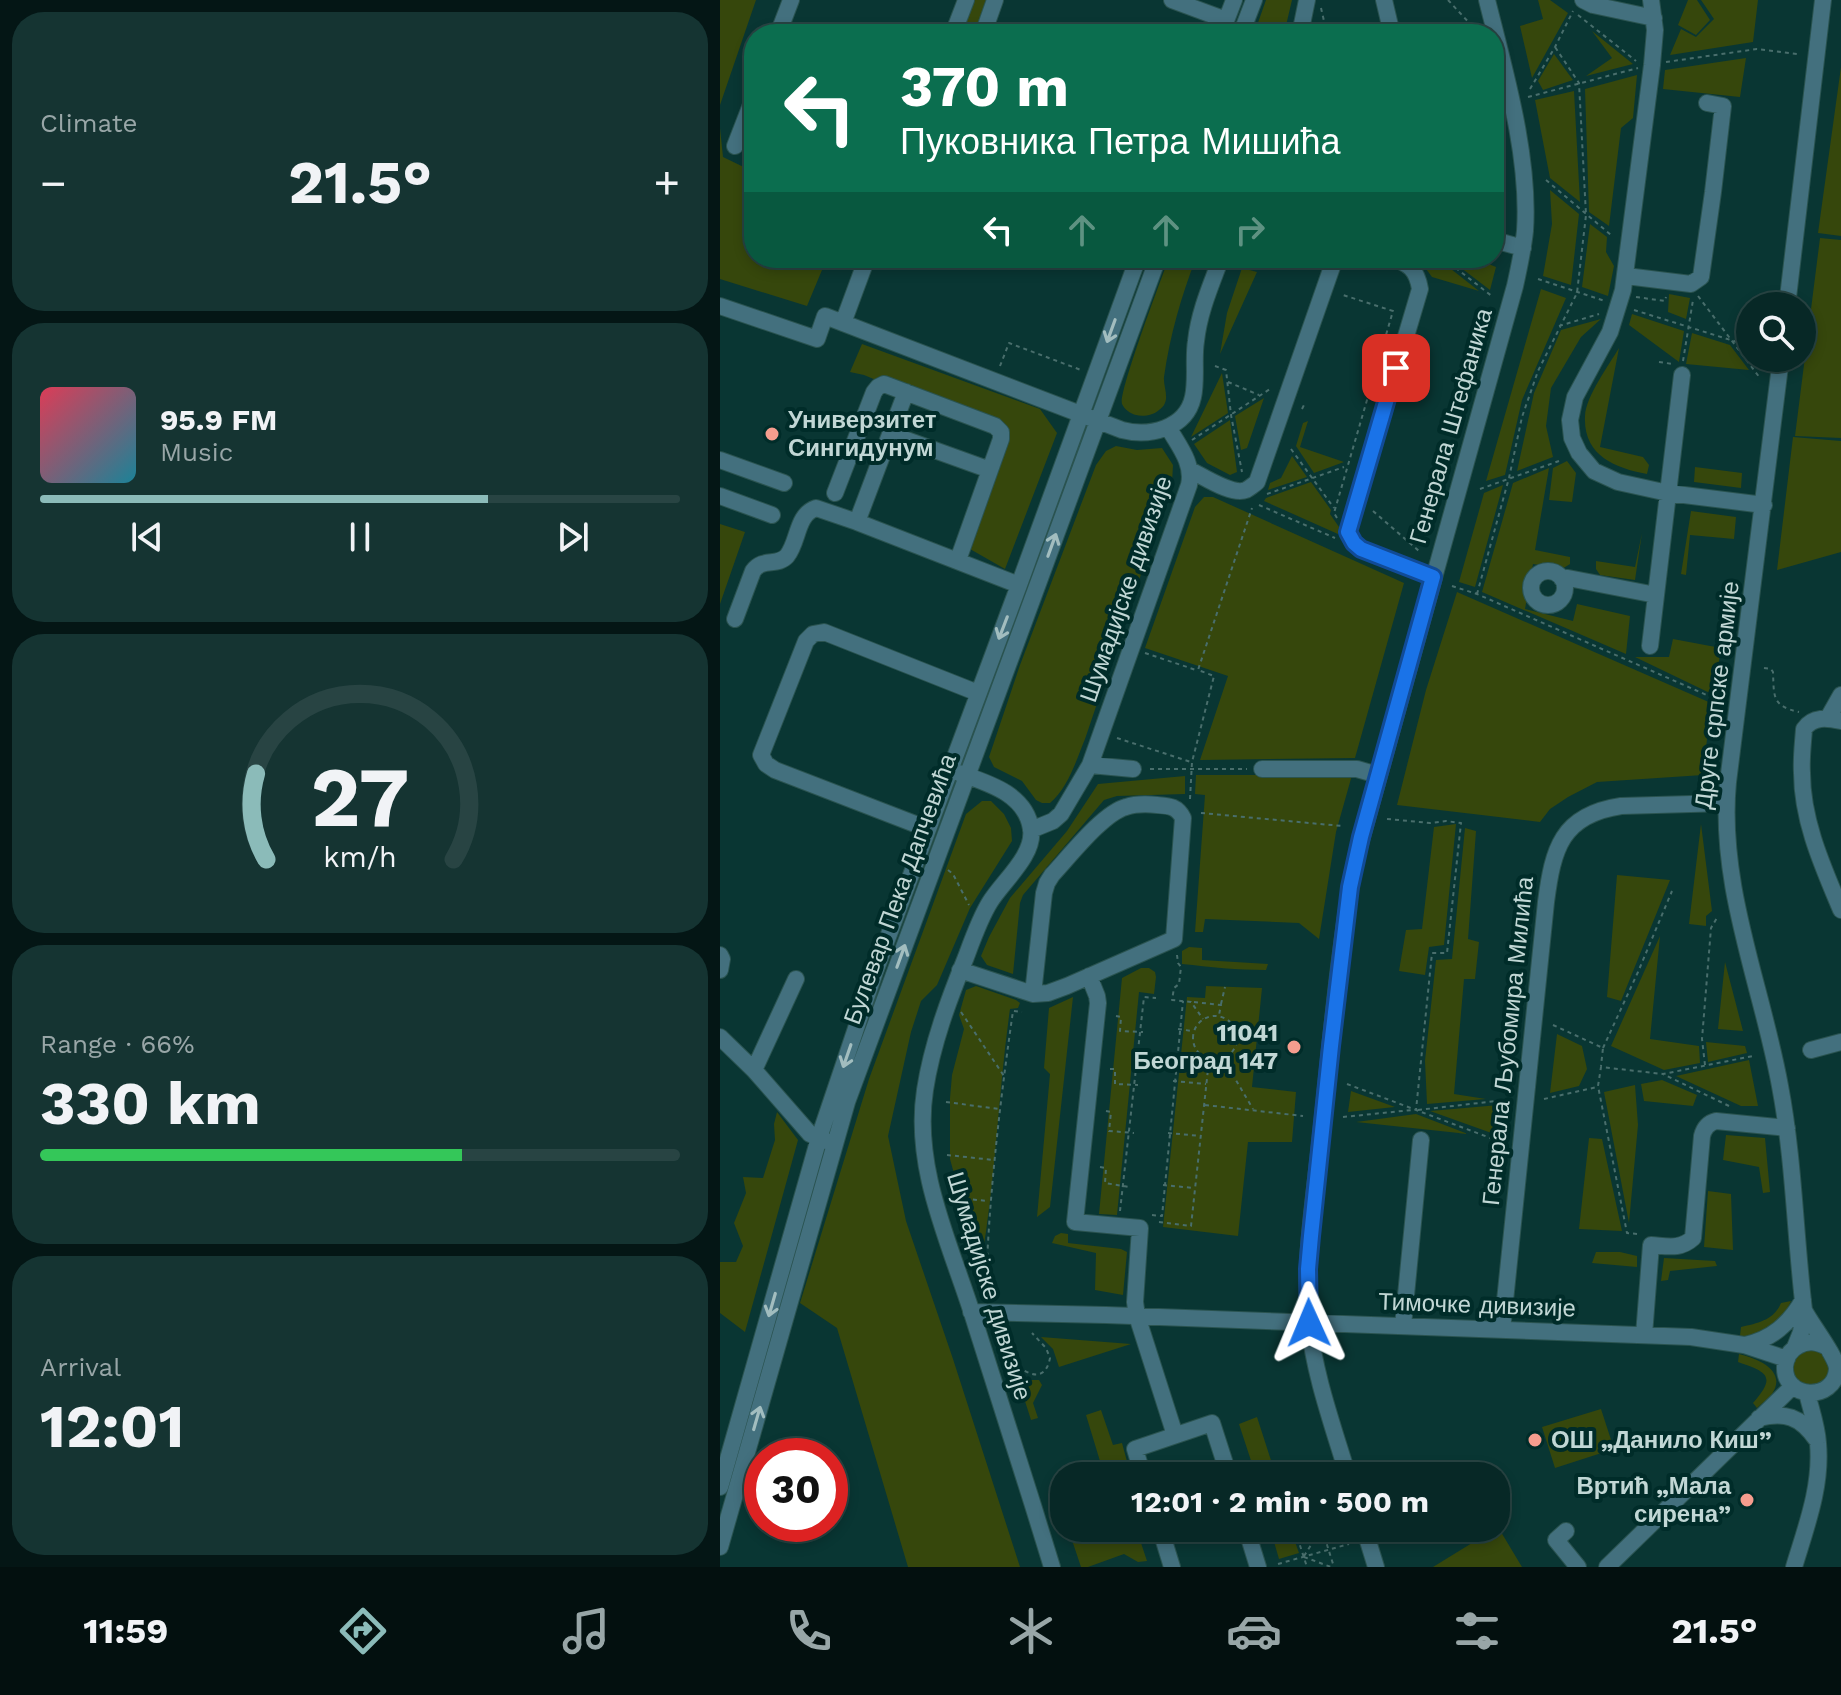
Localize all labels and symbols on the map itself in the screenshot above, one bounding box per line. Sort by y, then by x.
street label: Генерала Штефаника [1404,304,1498,547]
one-way arrow [1103,318,1117,343]
pin [1362,334,1430,402]
place label: Универзитет Сингидунум [788,406,937,462]
marker: Универзитет Сингидунум [763,425,781,443]
street label: Шумадијске дивизије [1074,472,1178,706]
one-way arrow [1046,533,1061,558]
street label: Друге српске армије [1689,580,1745,810]
one-way arrow [995,615,1009,640]
street label: Булевар Пека Дапчевића [838,749,962,1028]
street label: Генерала Љубомира Милића [1477,875,1539,1207]
one-way arrow [895,944,909,969]
place label: 11041 Београд 147 [1134,1019,1278,1075]
marker: 11041 Београд 147 [1285,1038,1303,1056]
one-way arrow [838,1044,853,1069]
street label: Шумадијске дивизије [941,1168,1037,1404]
position arrow [1267,1281,1351,1365]
street label: Тимочке дивизије [1378,1288,1576,1322]
one-way arrow [763,1292,778,1318]
one-way arrow [750,1405,765,1431]
place label: ОШ „Данило Киш” [1551,1426,1772,1454]
marker: ОШ „Данило Киш” [1526,1431,1544,1449]
speed limit sign: 30 [744,1438,848,1542]
place label: Вртић „Мала сирена” [1576,1472,1732,1528]
marker: Вртић „Мала сирена” [1738,1491,1756,1509]

